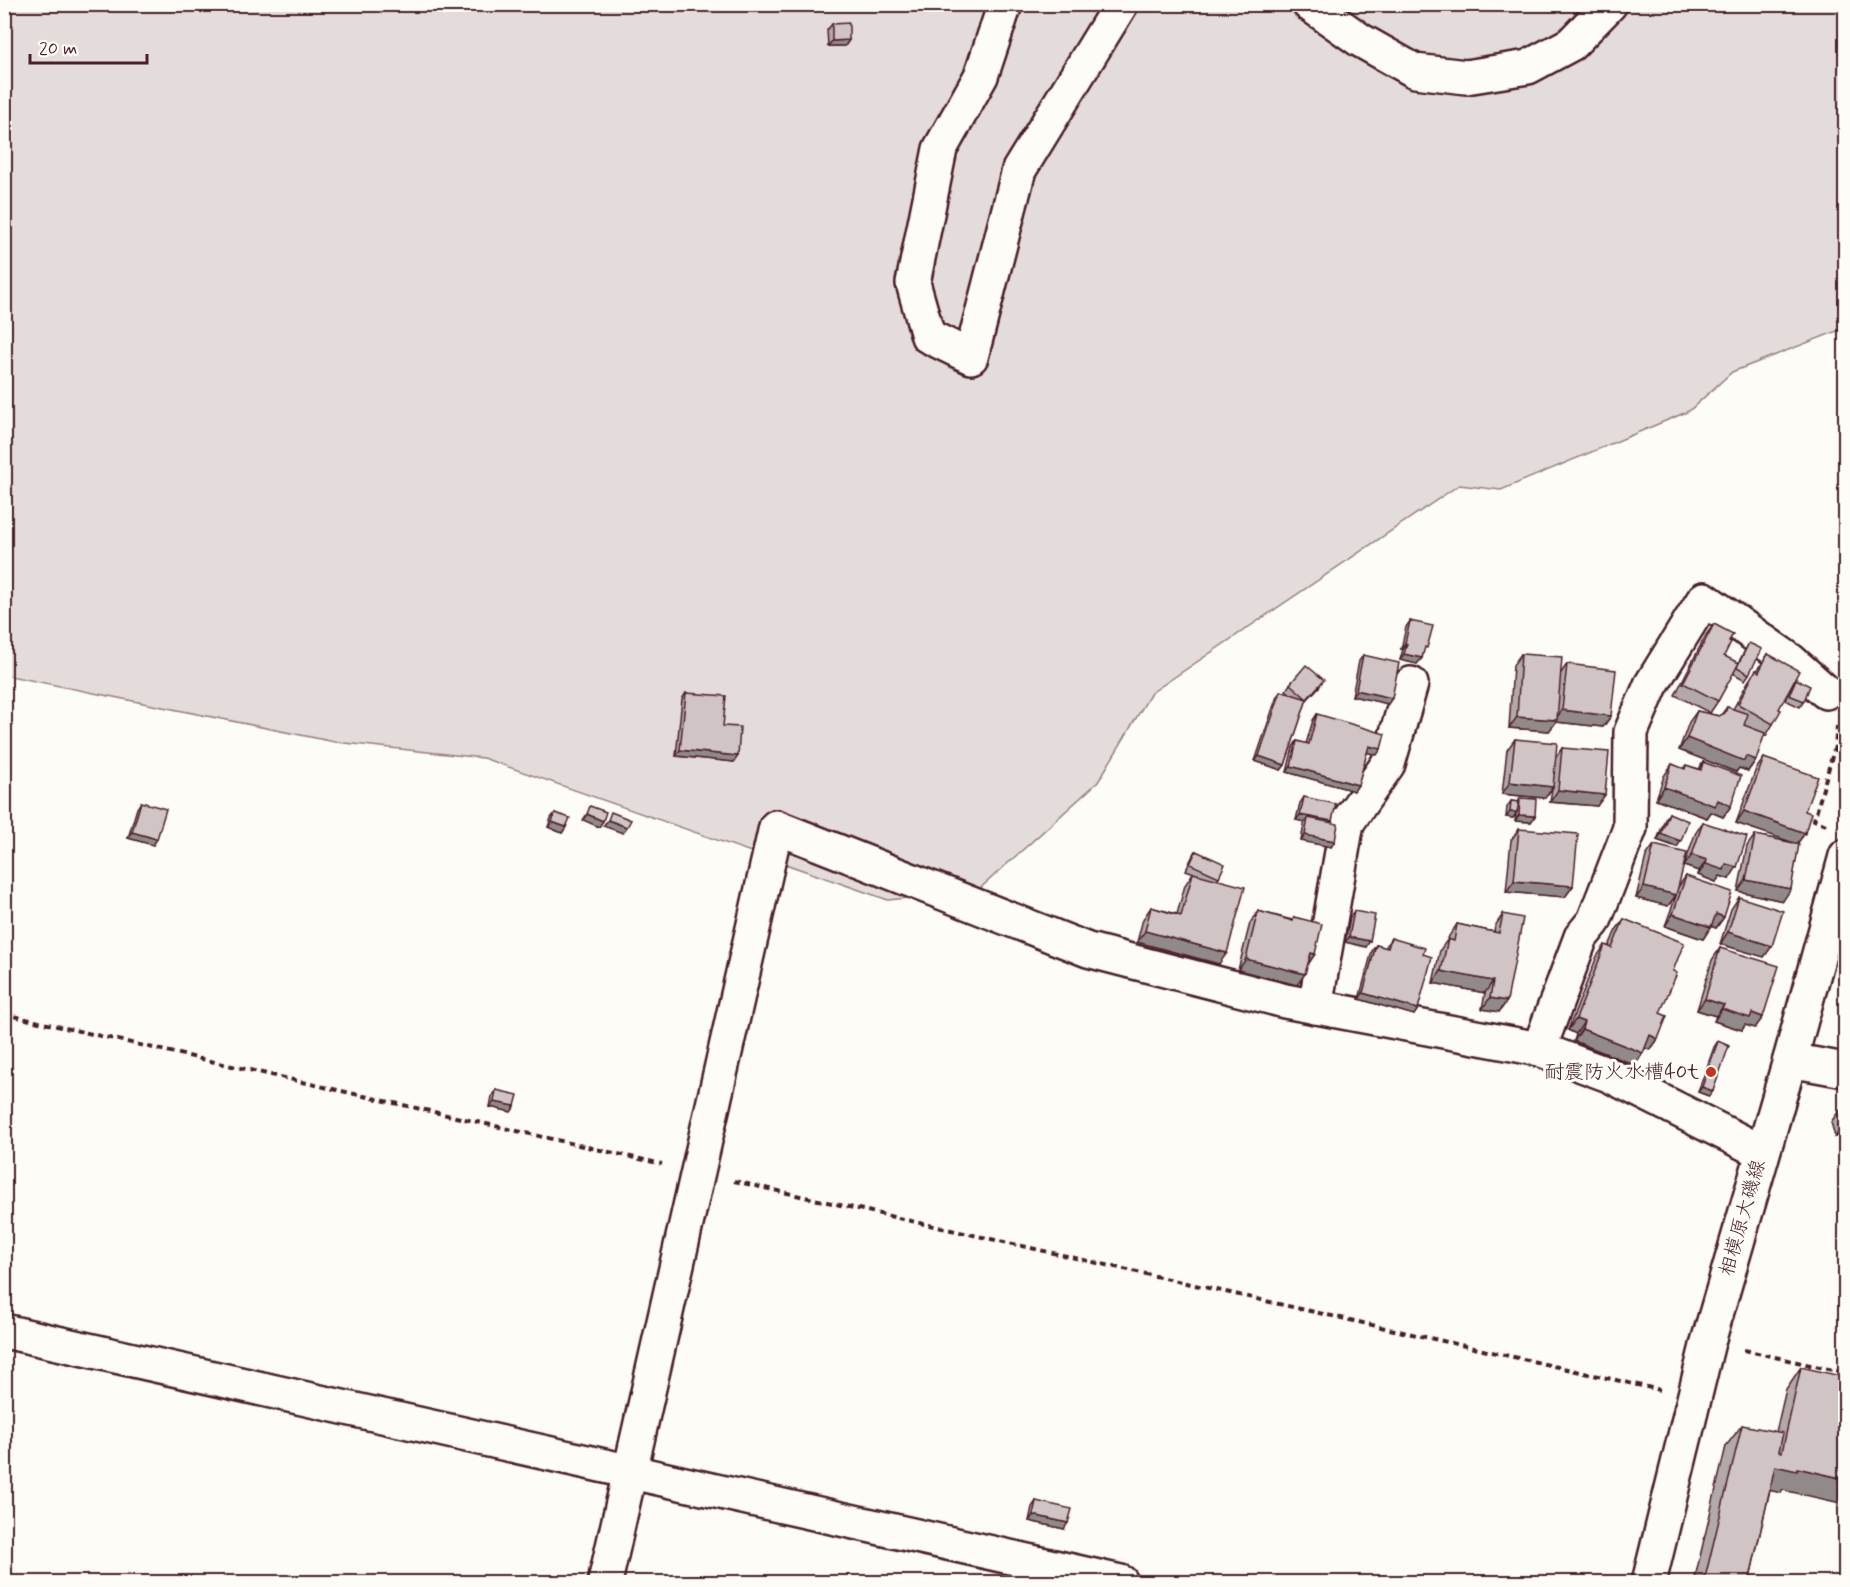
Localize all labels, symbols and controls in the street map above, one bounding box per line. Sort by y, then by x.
scale bar [30,27,147,65]
text: 20 m [39,37,77,61]
place label: 耐震防火水槽40t [1544,1059,1699,1086]
marker: 耐震防火水槽40t [1704,1065,1718,1079]
street label: 相模原大磯線 [1713,1157,1773,1279]

